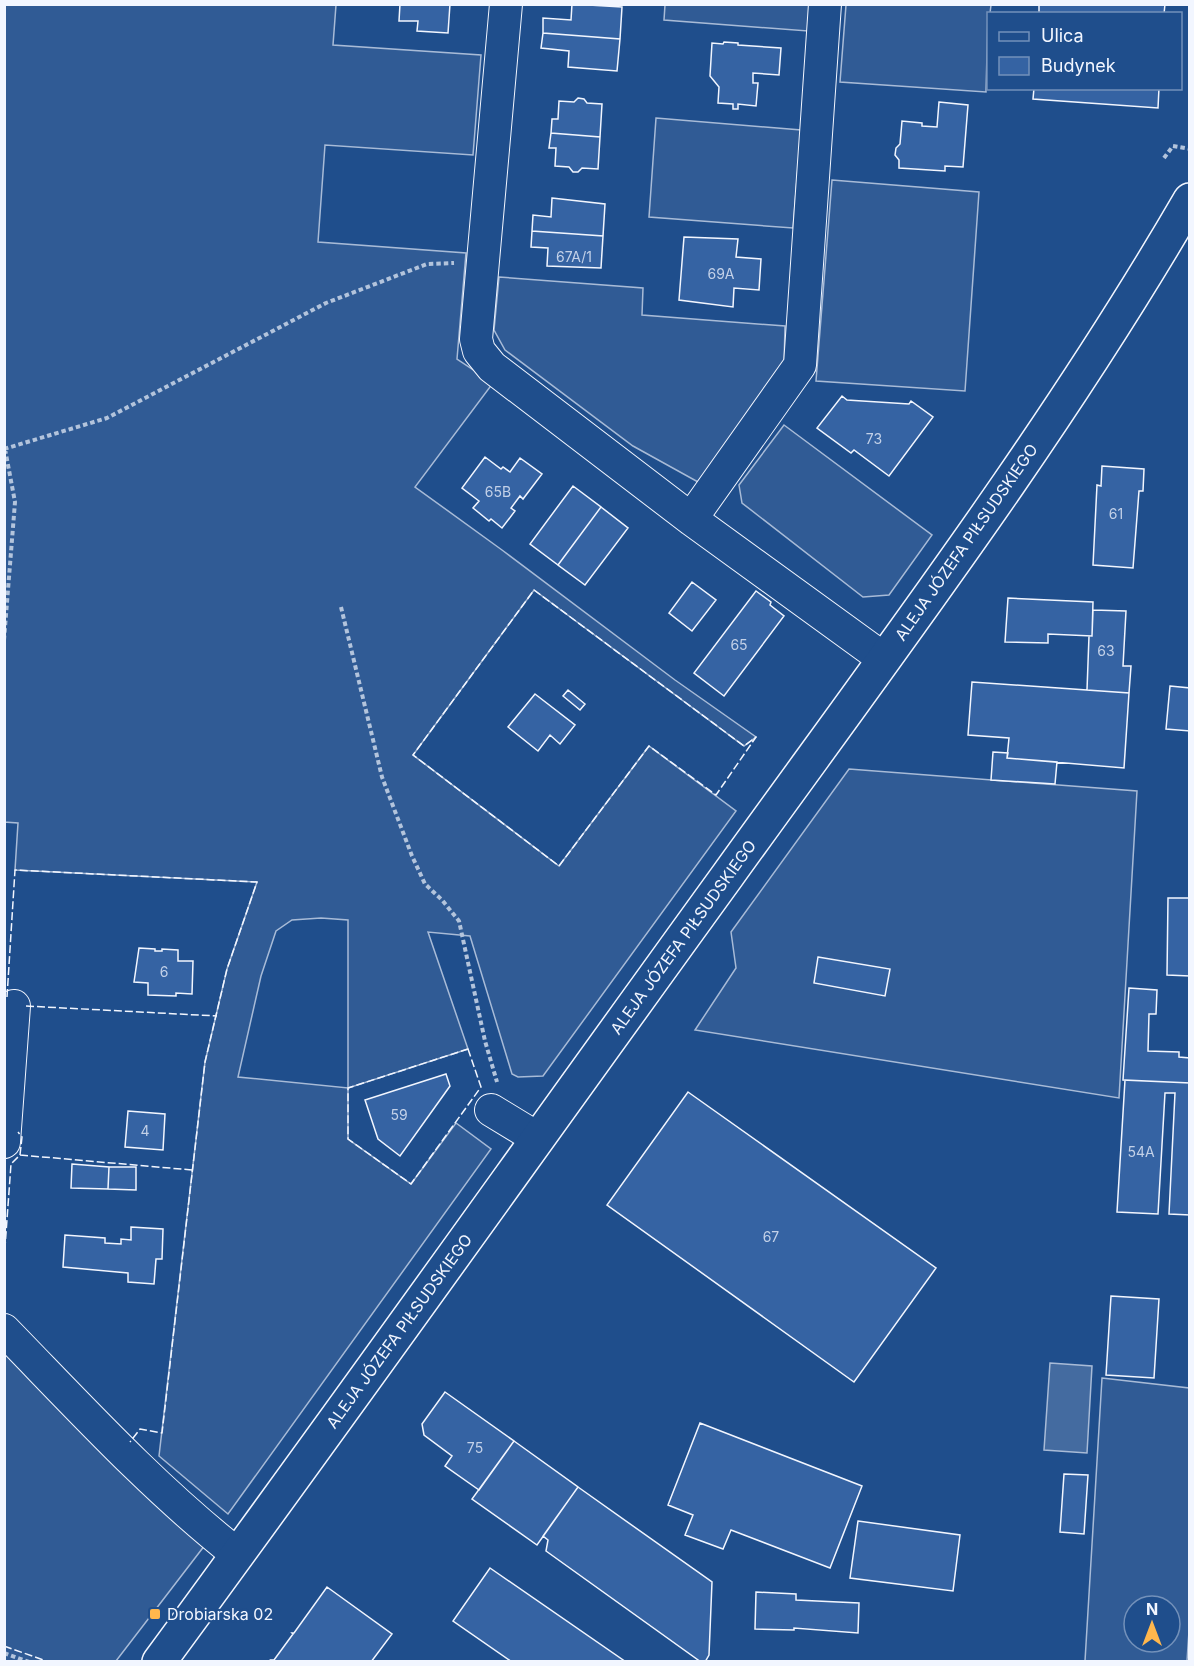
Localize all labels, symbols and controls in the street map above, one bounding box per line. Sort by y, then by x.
legend [987,12,1182,90]
text: Ulica [1041,25,1084,46]
text: Budynek [1041,55,1116,76]
house number: 67A/1 [556,248,592,265]
house number: 69A [707,265,735,282]
house number: 73 [866,430,882,447]
street label: ALEJA JÓZEFA PIŁSUDSKIEGO [890,440,1042,644]
house number: 65B [485,483,511,500]
house number: 61 [1109,505,1123,522]
house number: 65 [730,636,748,653]
house number: 63 [1097,642,1115,659]
street label: ALEJA JÓZEFA PIŁSUDSKIEGO [606,836,760,1038]
house number: 6 [160,963,168,980]
house number: 59 [390,1106,408,1123]
house number: 4 [140,1122,150,1139]
house number: 54A [1127,1143,1155,1160]
house number: 67 [763,1228,779,1245]
street label: ALEJA JÓZEFA PIŁSUDSKIEGO [322,1230,476,1432]
house number: 75 [467,1439,483,1456]
north arrow [1122,1594,1182,1654]
text: N [1146,1599,1158,1619]
place label: Drobiarska 02 [167,1604,273,1624]
marker: Drobiarska 02 [148,1607,162,1621]

